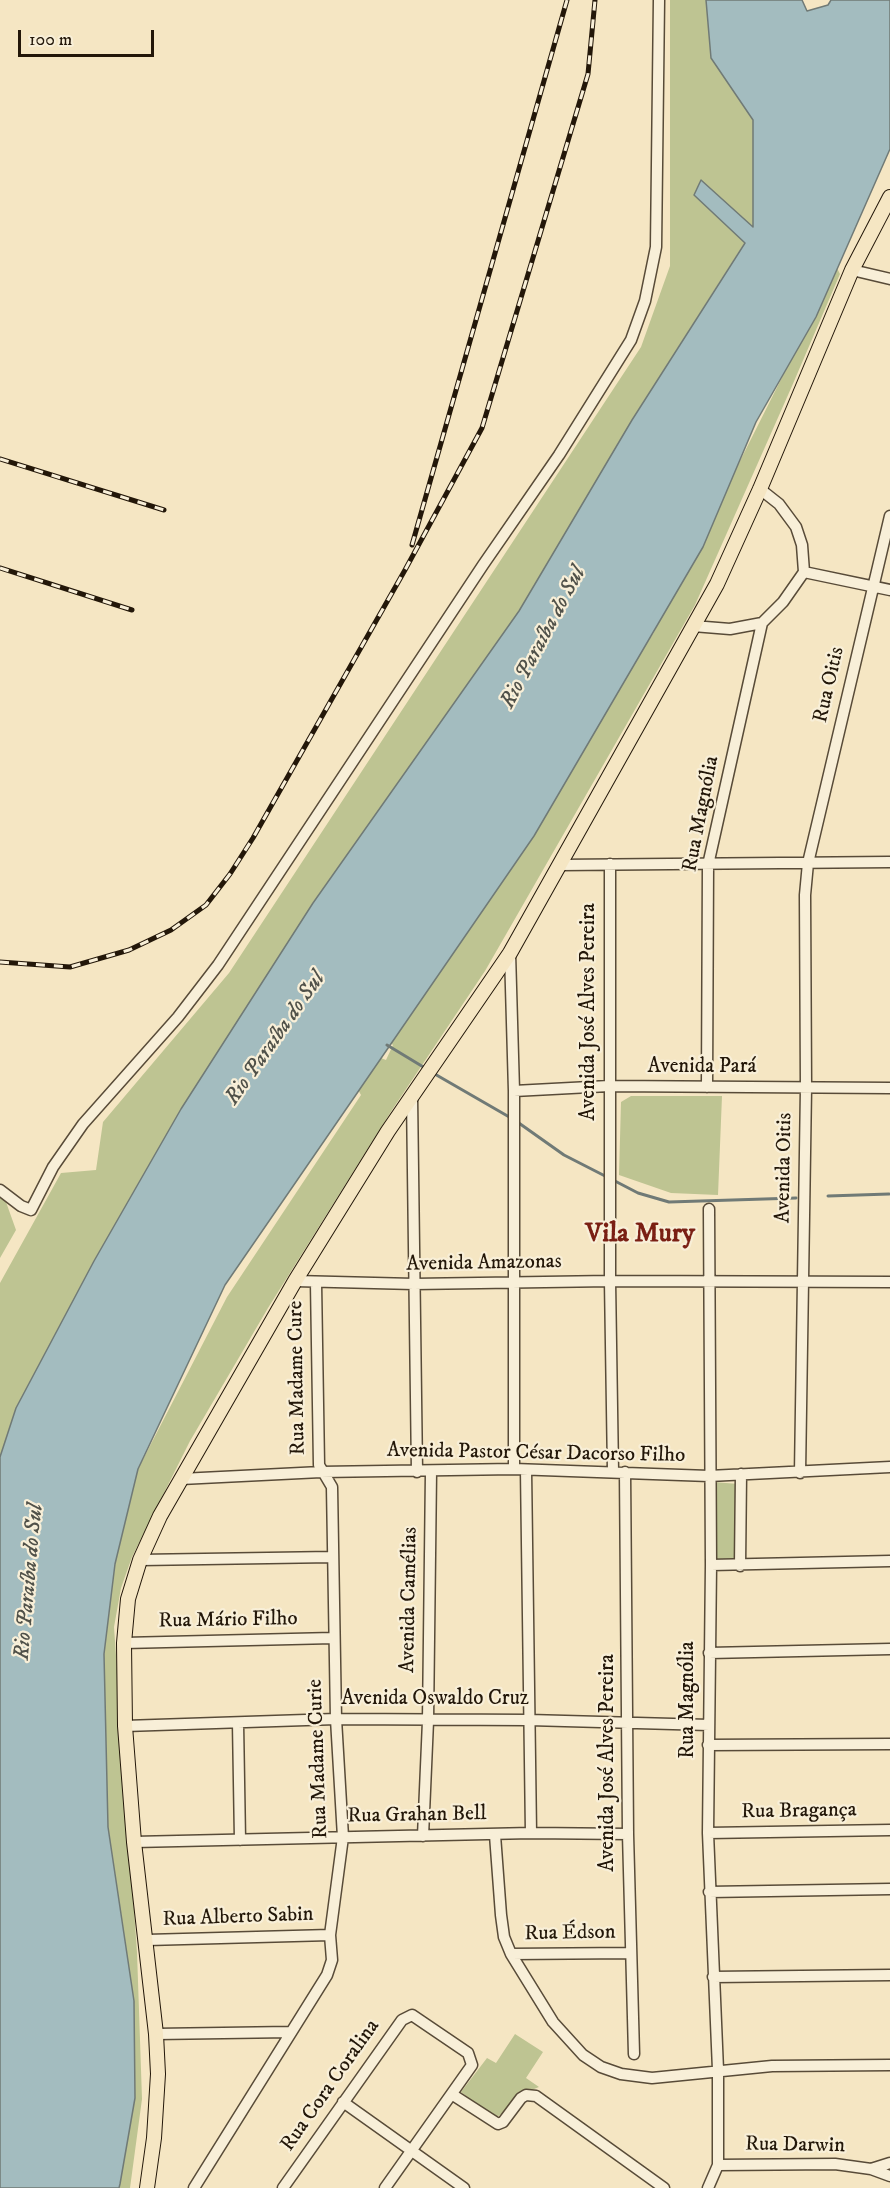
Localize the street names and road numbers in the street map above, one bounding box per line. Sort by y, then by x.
street label: Rua Oitis [809,645,851,725]
street label: Rua Magnólia [678,754,726,874]
street label: Avenida José Alves Pereira [577,903,603,1121]
street label: Avenida Pará [648,1055,756,1081]
street label: Avenida Oitis [771,1113,799,1223]
street label: Avenida Amazonas [406,1250,562,1278]
street label: Rua Madame Cure [284,1301,312,1455]
street label: Avenida Pastor César Dacorso Filho [387,1439,685,1469]
street label: Avenida Camélias [396,1527,424,1673]
street label: Rua Mário Filho [158,1607,298,1635]
street label: Rua Magnólia [676,1641,702,1759]
street label: Avenida José Alves Pereira [596,1654,622,1872]
street label: Rua Madame Curie [304,1679,334,1839]
street label: Avenida Oswaldo Cruz [341,1687,529,1713]
street label: Rua Bragança [741,1798,857,1826]
street label: Rua Grahan Bell [347,1802,487,1830]
street label: Rua Alberto Sabin [162,1903,314,1933]
street label: Rua Édson [524,1921,616,1947]
street label: Rua Cora Coralina [276,2015,386,2157]
street label: Rua Darwin [745,2133,845,2159]

